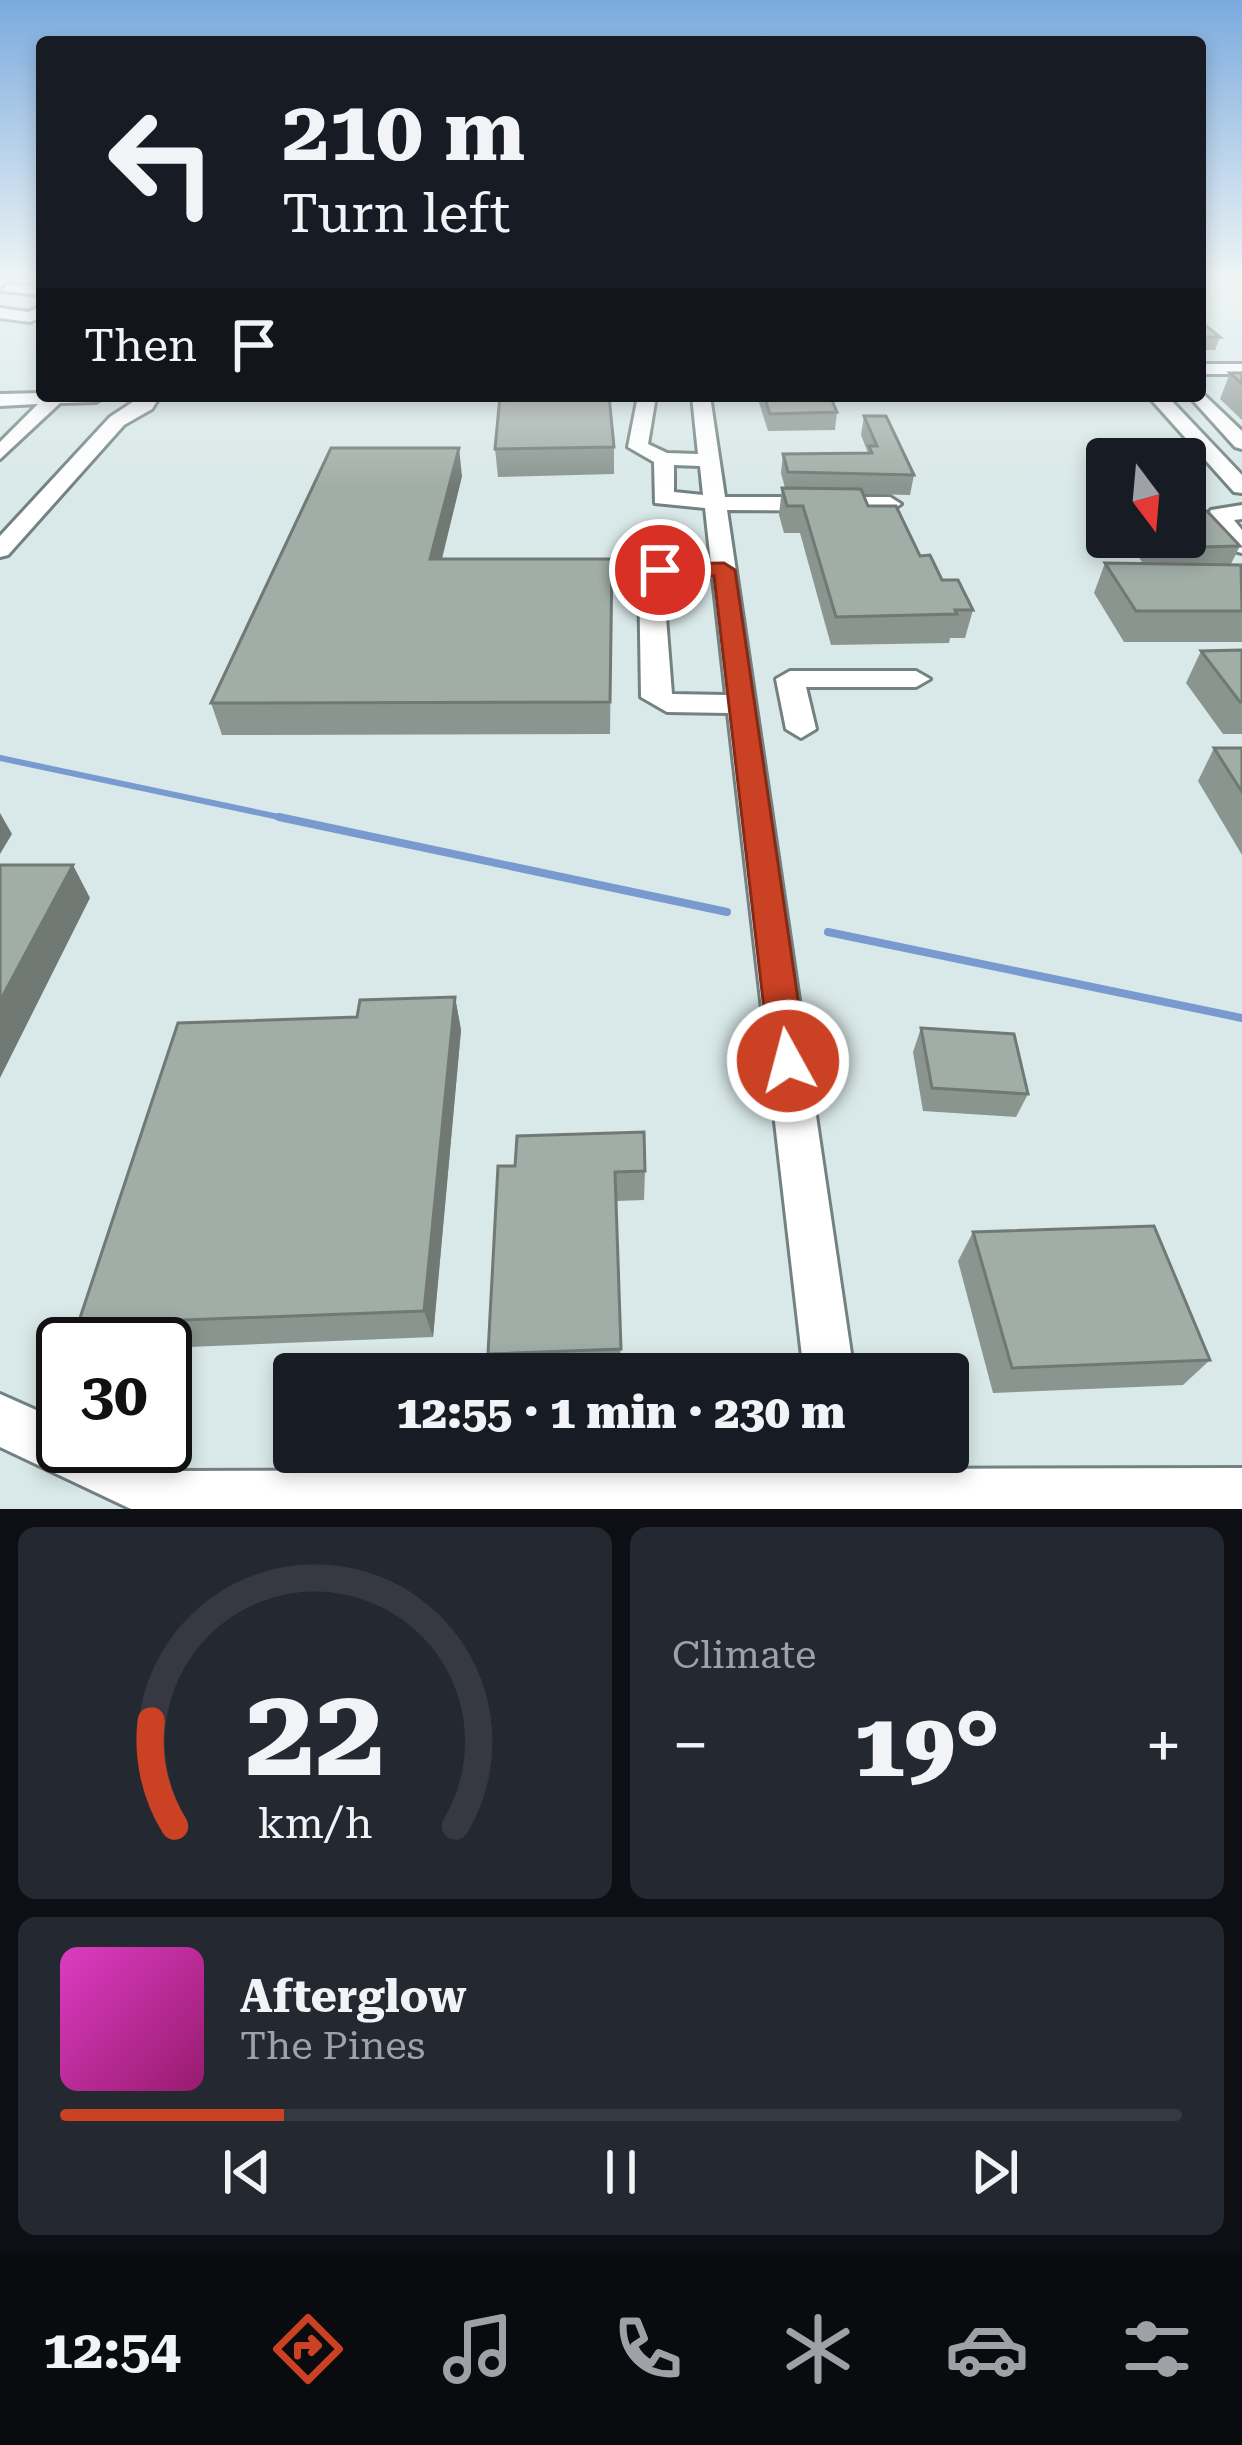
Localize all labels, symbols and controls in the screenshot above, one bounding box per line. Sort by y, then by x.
text: 210 m [282,82,525,180]
icon: left [84,84,240,240]
text: Turn left [282,182,510,245]
icon: arrive [221,312,287,378]
text: Then [84,319,197,372]
north arrow [1086,438,1206,558]
map controls [1086,438,1206,558]
pin [609,519,711,621]
icon: arrive [627,537,693,603]
position arrow [725,998,851,1124]
speed limit sign: 30 [36,1317,192,1473]
text: 12:55 · 1 min · 230 m [397,1386,845,1439]
text: Climate [672,1632,816,1678]
text: 22 [245,1659,385,1805]
text: 19° [854,1693,1000,1798]
text: − [672,1707,709,1784]
text: + [1145,1707,1182,1784]
text: km/h [258,1798,372,1848]
text: Afterglow [240,1970,466,2023]
text: The Pines [240,2023,425,2069]
icon: previous [214,2139,280,2205]
icon: pause [588,2139,654,2205]
icon: next [962,2139,1028,2205]
icon: directions [266,2307,350,2391]
icon: music [436,2307,520,2391]
icon: phone [606,2307,690,2391]
icon: climate [776,2307,860,2391]
icon: car [945,2307,1029,2391]
icon: filters [1115,2307,1199,2391]
text: 12:54 [43,2318,181,2381]

